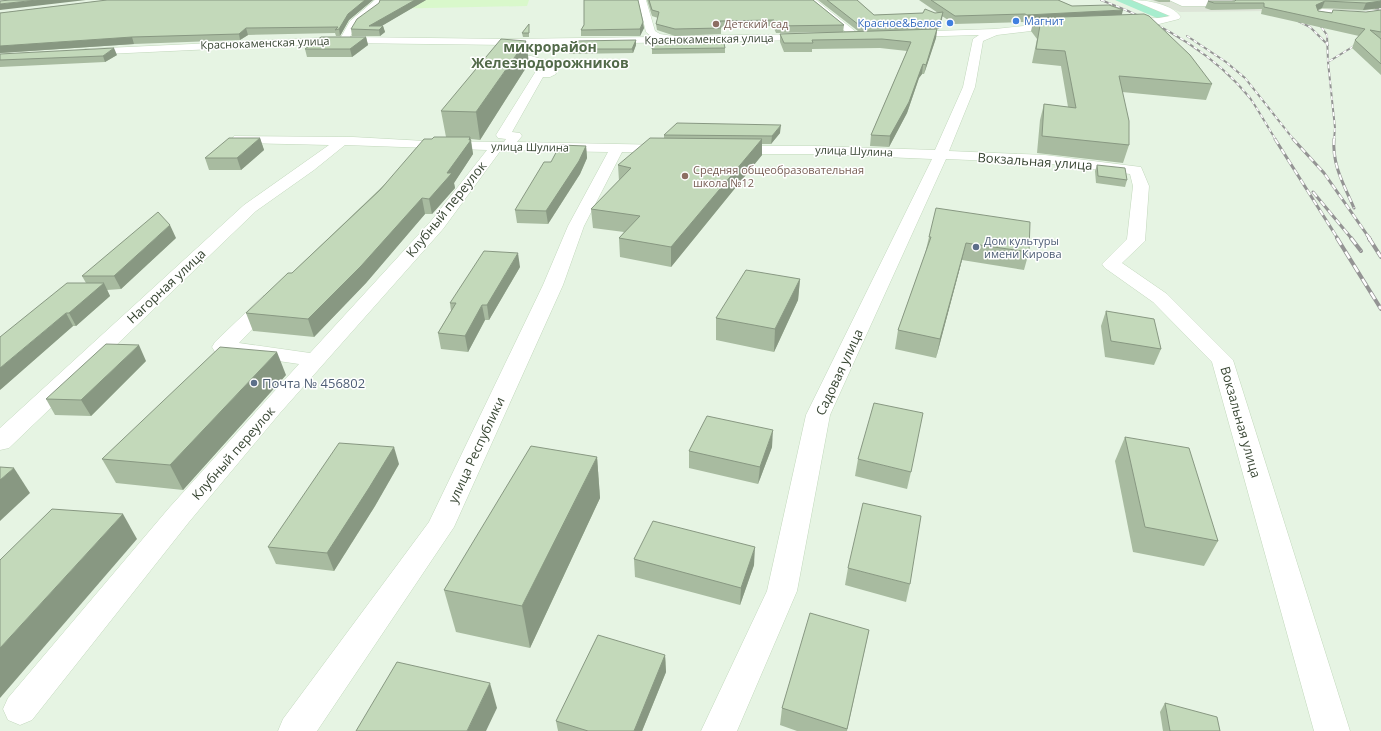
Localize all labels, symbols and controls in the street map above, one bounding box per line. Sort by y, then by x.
place label: Магнит [1024,13,1064,28]
place label: Красное&Белое [857,15,942,30]
place label: Детский сад [724,16,789,31]
marker: Магнит [1011,16,1021,26]
marker: Красное&Белое [945,18,955,28]
marker: Детский сад [711,19,721,29]
street label: Краснокаменская улица [644,30,774,47]
street label: Краснокаменская улица [200,33,330,52]
district label: микрорайон Железнодорожников [471,37,629,72]
street label: улица Шулина [491,138,569,155]
street label: улица Шулина [815,142,893,159]
street label: Вокзальная улица [977,148,1093,174]
street label: Клубный переулок [402,157,490,261]
place label: Средняя общеобразовательная школа №12 [693,162,864,190]
marker: Средняя общеобразовательная школа №12 [680,171,690,181]
place label: Дом культуры имени Кирова [984,233,1062,261]
marker: Дом культуры имени Кирова [971,242,981,252]
street label: Нагорная улица [123,245,209,327]
street label: Садовая улица [811,326,867,418]
street label: Вокзальная улица [1216,364,1266,480]
place label: Почта № 456802 [262,374,365,392]
marker: Почта № 456802 [249,378,259,388]
street label: улица Республики [443,394,509,506]
street label: Клубный переулок [187,402,279,504]

